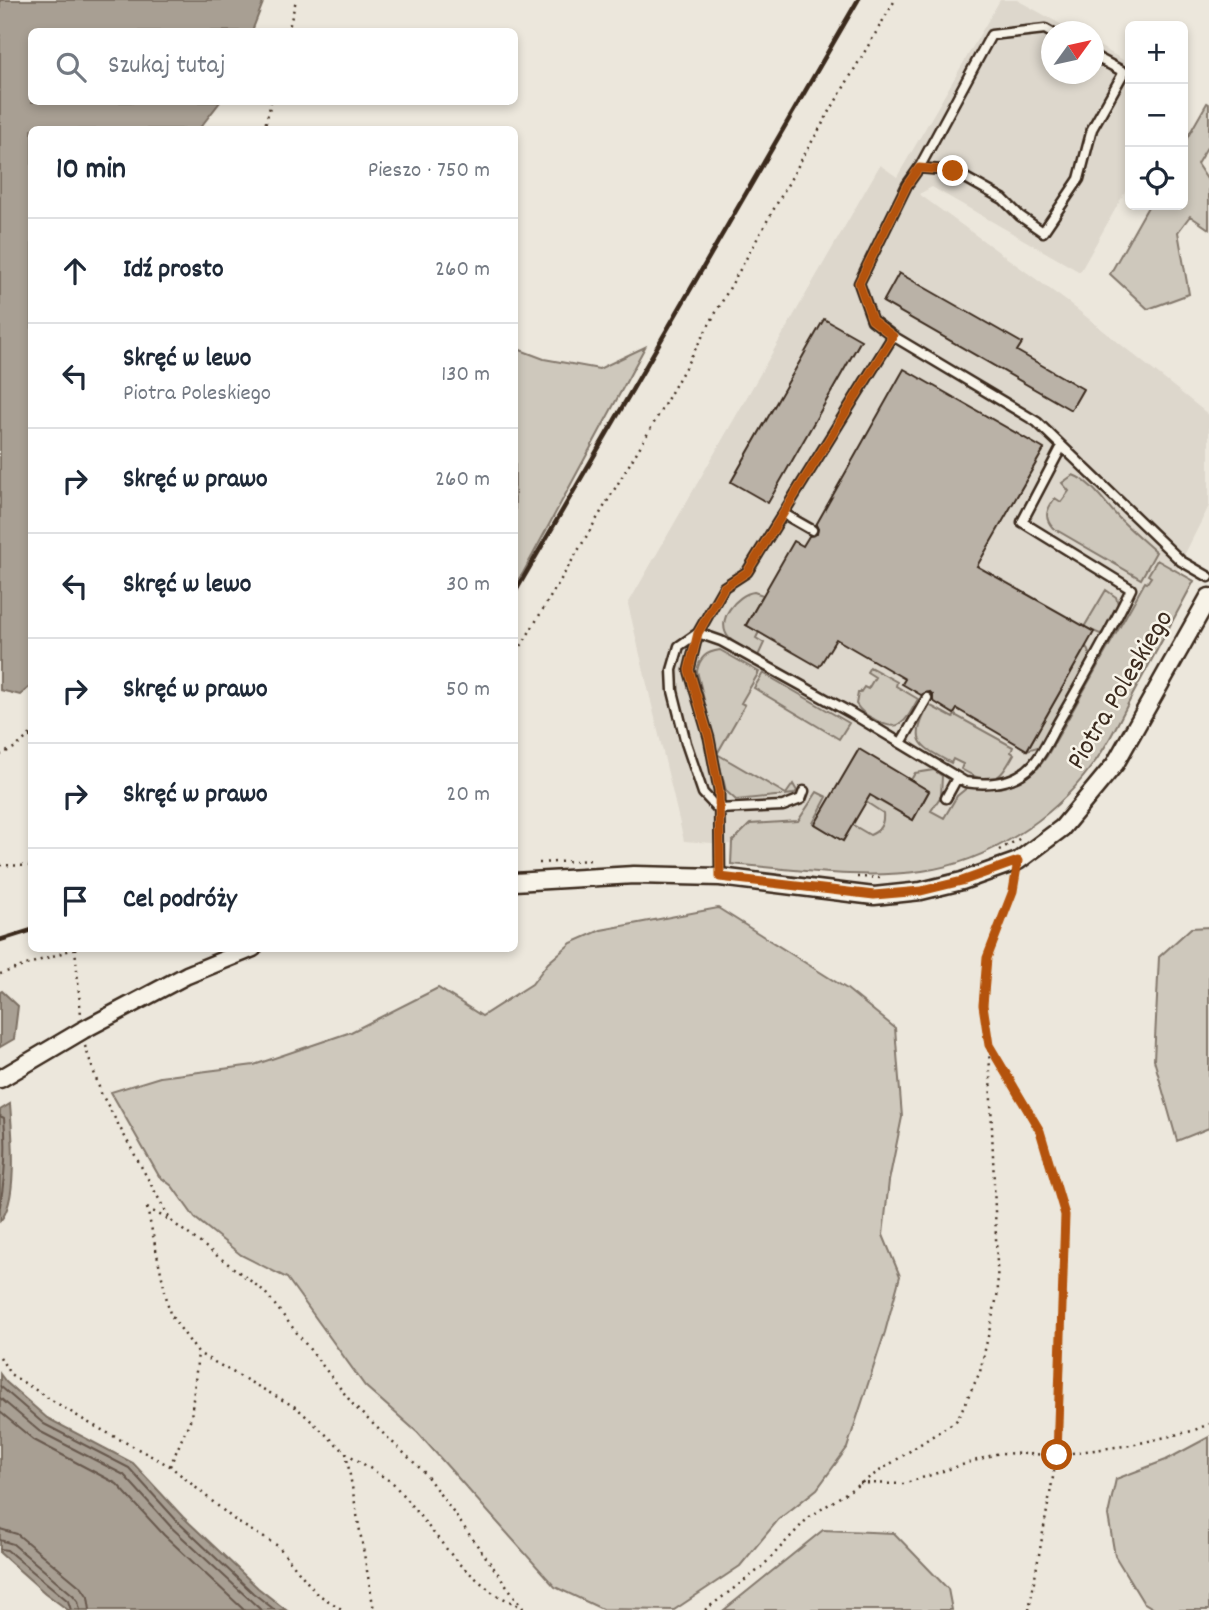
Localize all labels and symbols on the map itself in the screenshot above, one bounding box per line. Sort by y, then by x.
north arrow [1041,21,1104,84]
route end [937,155,968,186]
street label: Piotra Poleskiego [1058,603,1186,779]
route start [1041,1439,1072,1470]

